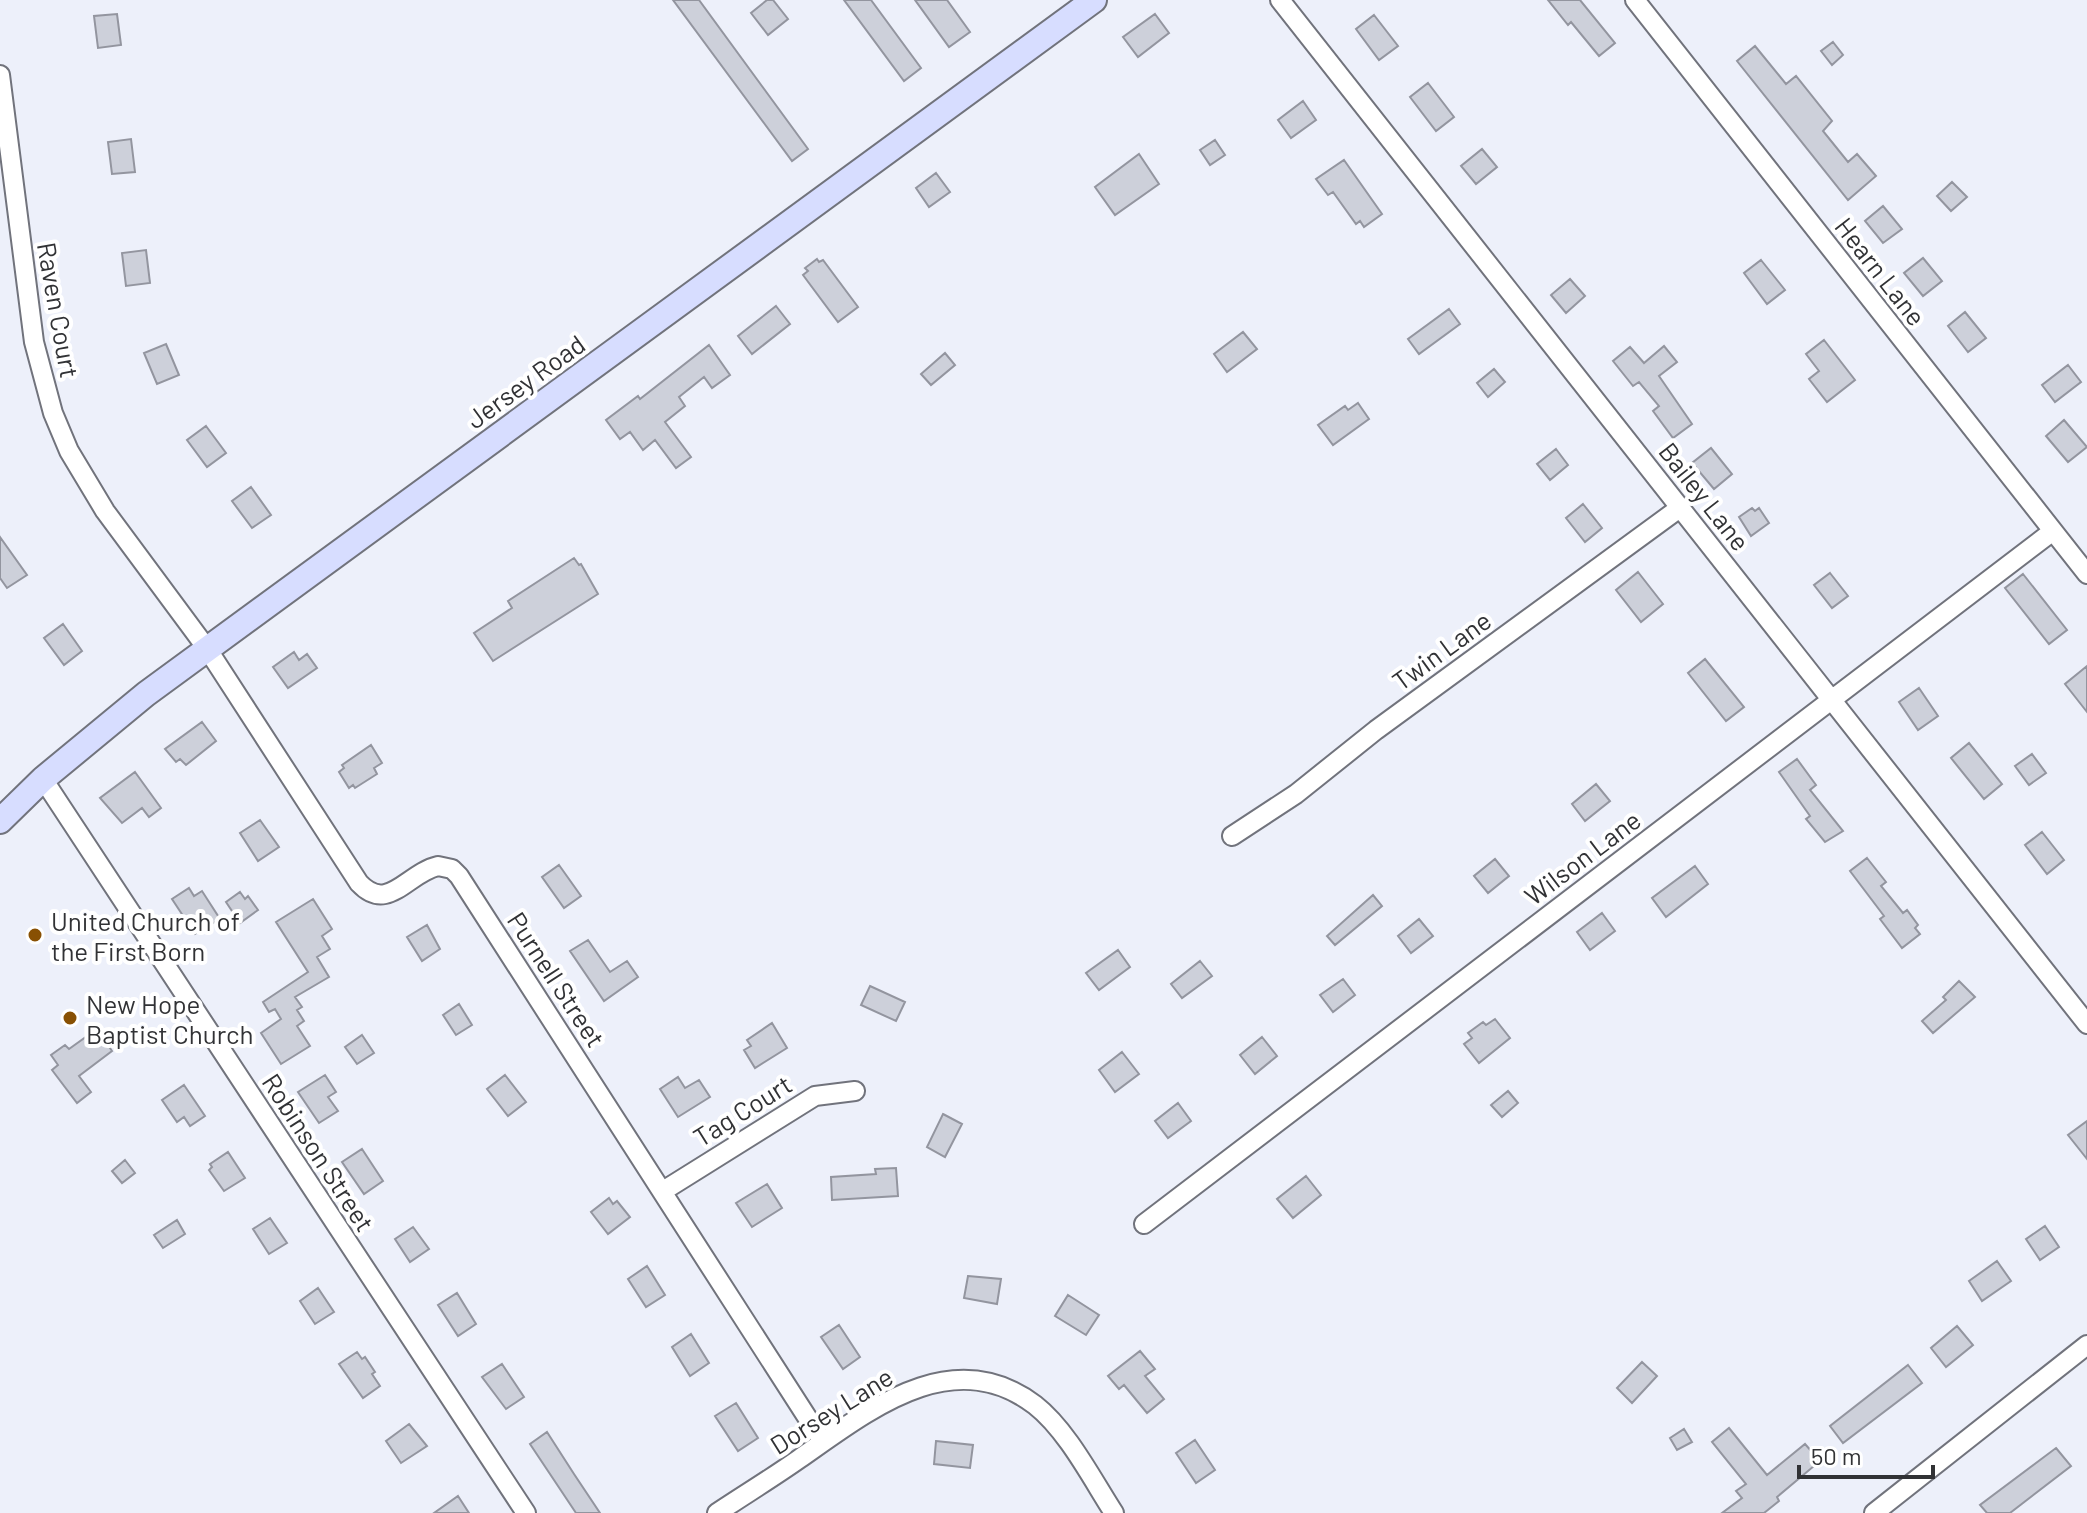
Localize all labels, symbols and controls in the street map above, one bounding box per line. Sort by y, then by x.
street label: Hearn Lane [1829,211,1933,331]
street label: Raven Court [32,240,86,380]
street label: Jersey Road [460,328,590,434]
street label: Bailey Lane [1653,436,1757,556]
street label: Twin Lane [1386,604,1496,696]
street label: Wilson Lane [1518,803,1646,911]
place label: United Church of the First Born [51,905,240,966]
street label: Purnell Street [502,906,612,1052]
marker: United Church of the First Born [26,926,44,944]
place label: New Hope Baptist Church [86,988,254,1049]
marker: New Hope Baptist Church [61,1009,79,1027]
street label: Robinson Street [257,1067,381,1237]
street label: Tag Court [687,1068,797,1152]
street label: Dorsey Lane [764,1360,898,1460]
scale bar [1799,1429,1933,1479]
text: 50 m [1811,1441,1862,1470]

